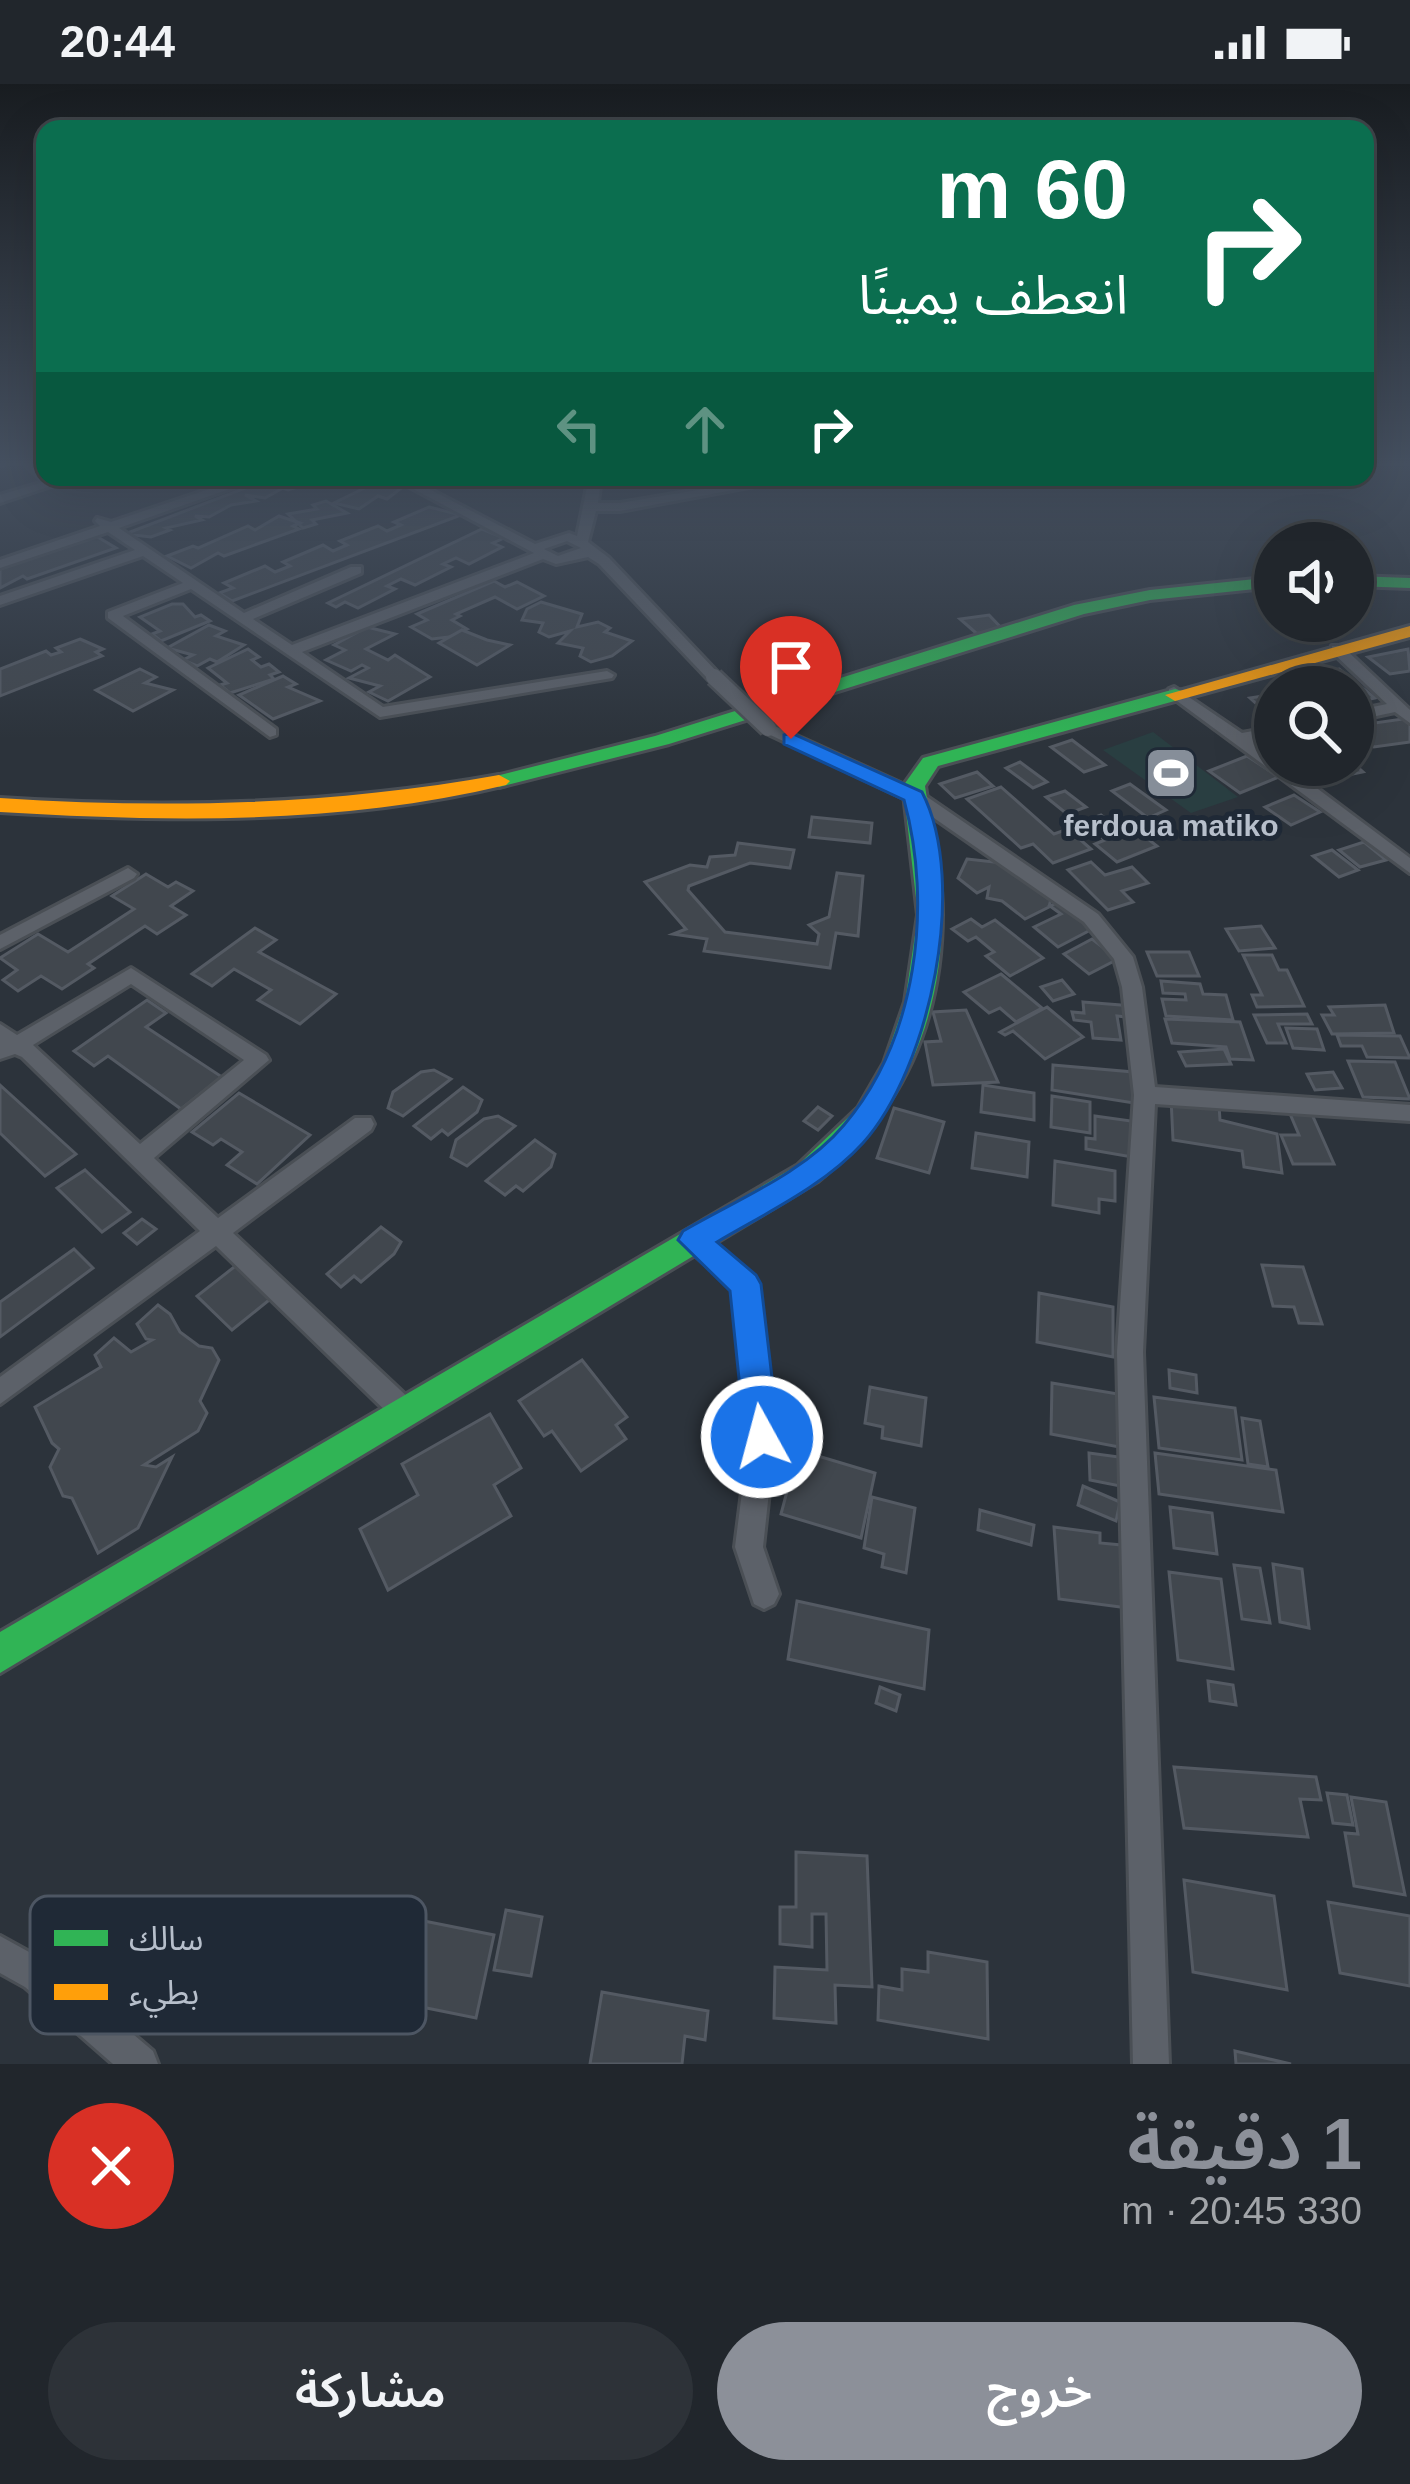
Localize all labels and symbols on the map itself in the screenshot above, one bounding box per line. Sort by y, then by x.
pin [740,616,842,739]
sports icon: ferdoua matiko [1143,745,1199,801]
place label: ferdoua matiko [1063,809,1279,842]
position arrow [699,1374,825,1500]
legend [30,1896,426,2034]
text: سالك [129,1920,203,1957]
text: بطيء [129,1974,199,2018]

